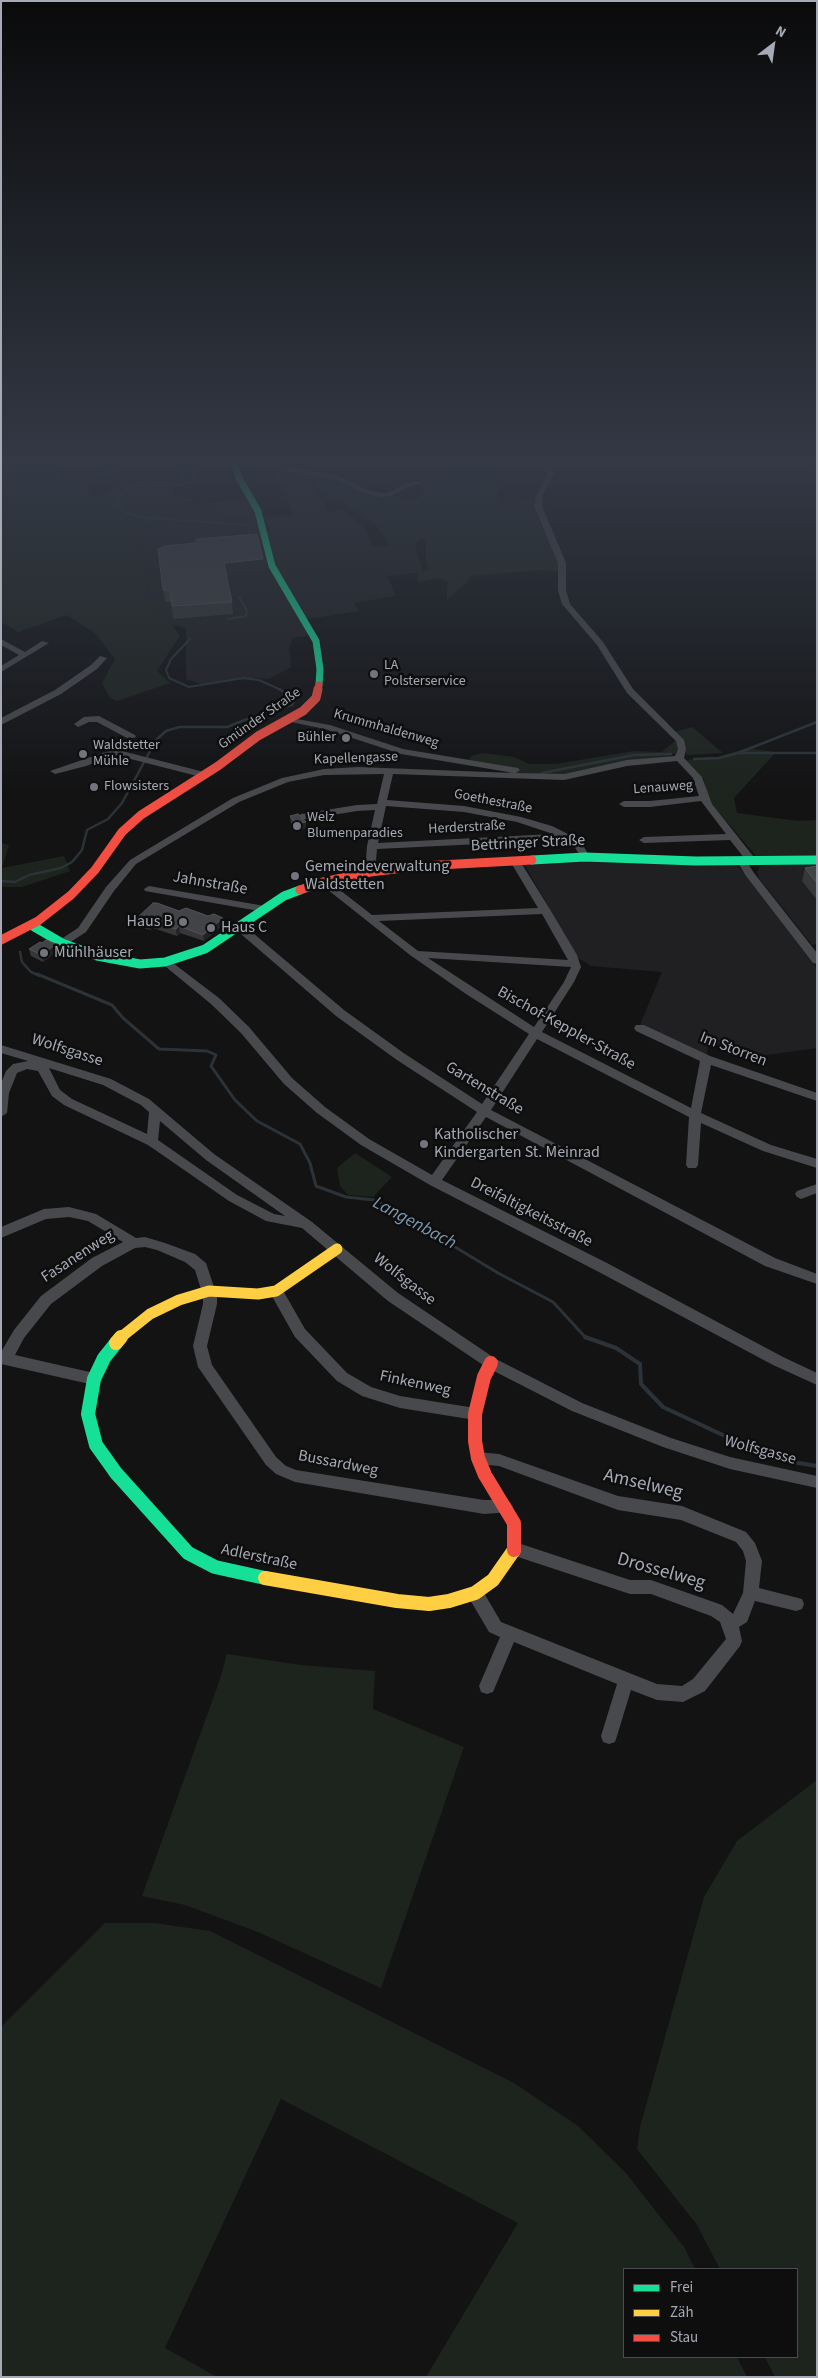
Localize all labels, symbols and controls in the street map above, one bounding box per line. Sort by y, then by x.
north arrow [748,20,798,70]
text: N [771,21,790,43]
place label: LA Polsterservice [384,658,466,690]
marker: LA Polsterservice [368,668,380,680]
street label: Gmünder Straße [216,684,304,754]
street label: Krummhaldenweg [332,706,440,752]
place label: Bühler [297,730,336,746]
marker: Bühler [340,732,352,744]
place label: Waldstetter Mühle [93,738,160,770]
marker: Waldstetter Mühle [77,748,89,760]
street label: Kapellengasse [314,749,398,769]
street label: Lenauweg [633,778,693,798]
place label: Flowsisters [104,779,169,795]
marker: Flowsisters [88,781,100,793]
street label: Goethestraße [453,786,533,818]
place label: Welz Blumenparadies [307,810,403,842]
street label: Herderstraße [428,818,506,838]
marker: Welz Blumenparadies [291,820,303,832]
street label: Bettringer Straße [470,831,586,857]
place label: Gemeindeverwaltung Waldstetten [305,857,449,895]
street label: Jahnstraße [171,868,249,900]
marker: Gemeindeverwaltung Waldstetten [289,870,301,882]
place label: Haus B [126,912,173,932]
marker: Haus B [177,916,189,928]
place label: Haus C [221,918,267,938]
marker: Haus C [205,922,217,934]
place label: Mühlhäuser [54,943,133,963]
marker: Mühlhäuser [38,947,50,959]
street label: Bischof-Keppler-Straße [494,983,638,1075]
street label: Im Storren [697,1028,769,1072]
street label: Wolfsgasse [29,1030,105,1072]
street label: Gartenstraße [442,1058,526,1120]
place label: Katholischer Kindergarten St. Meinrad [434,1125,600,1163]
marker: Katholischer Kindergarten St. Meinrad [418,1138,430,1150]
street label: Dreifaltigkeitsstraße [467,1174,595,1252]
water label: Langenbach [369,1193,459,1255]
street label: Fasanenweg [38,1226,118,1288]
street label: Wolfsgasse [369,1250,439,1310]
street label: Finkenweg [378,1367,452,1401]
street label: Wolfsgasse [722,1432,798,1470]
street label: Bussardweg [296,1447,380,1481]
street label: Amselweg [601,1465,685,1505]
street label: Adlerstraße [219,1541,299,1575]
street label: Drosselweg [614,1549,708,1595]
legend [623,2268,798,2358]
text: Frei [670,2277,693,2298]
text: Zäh [670,2302,694,2323]
text: Stau [670,2327,698,2348]

